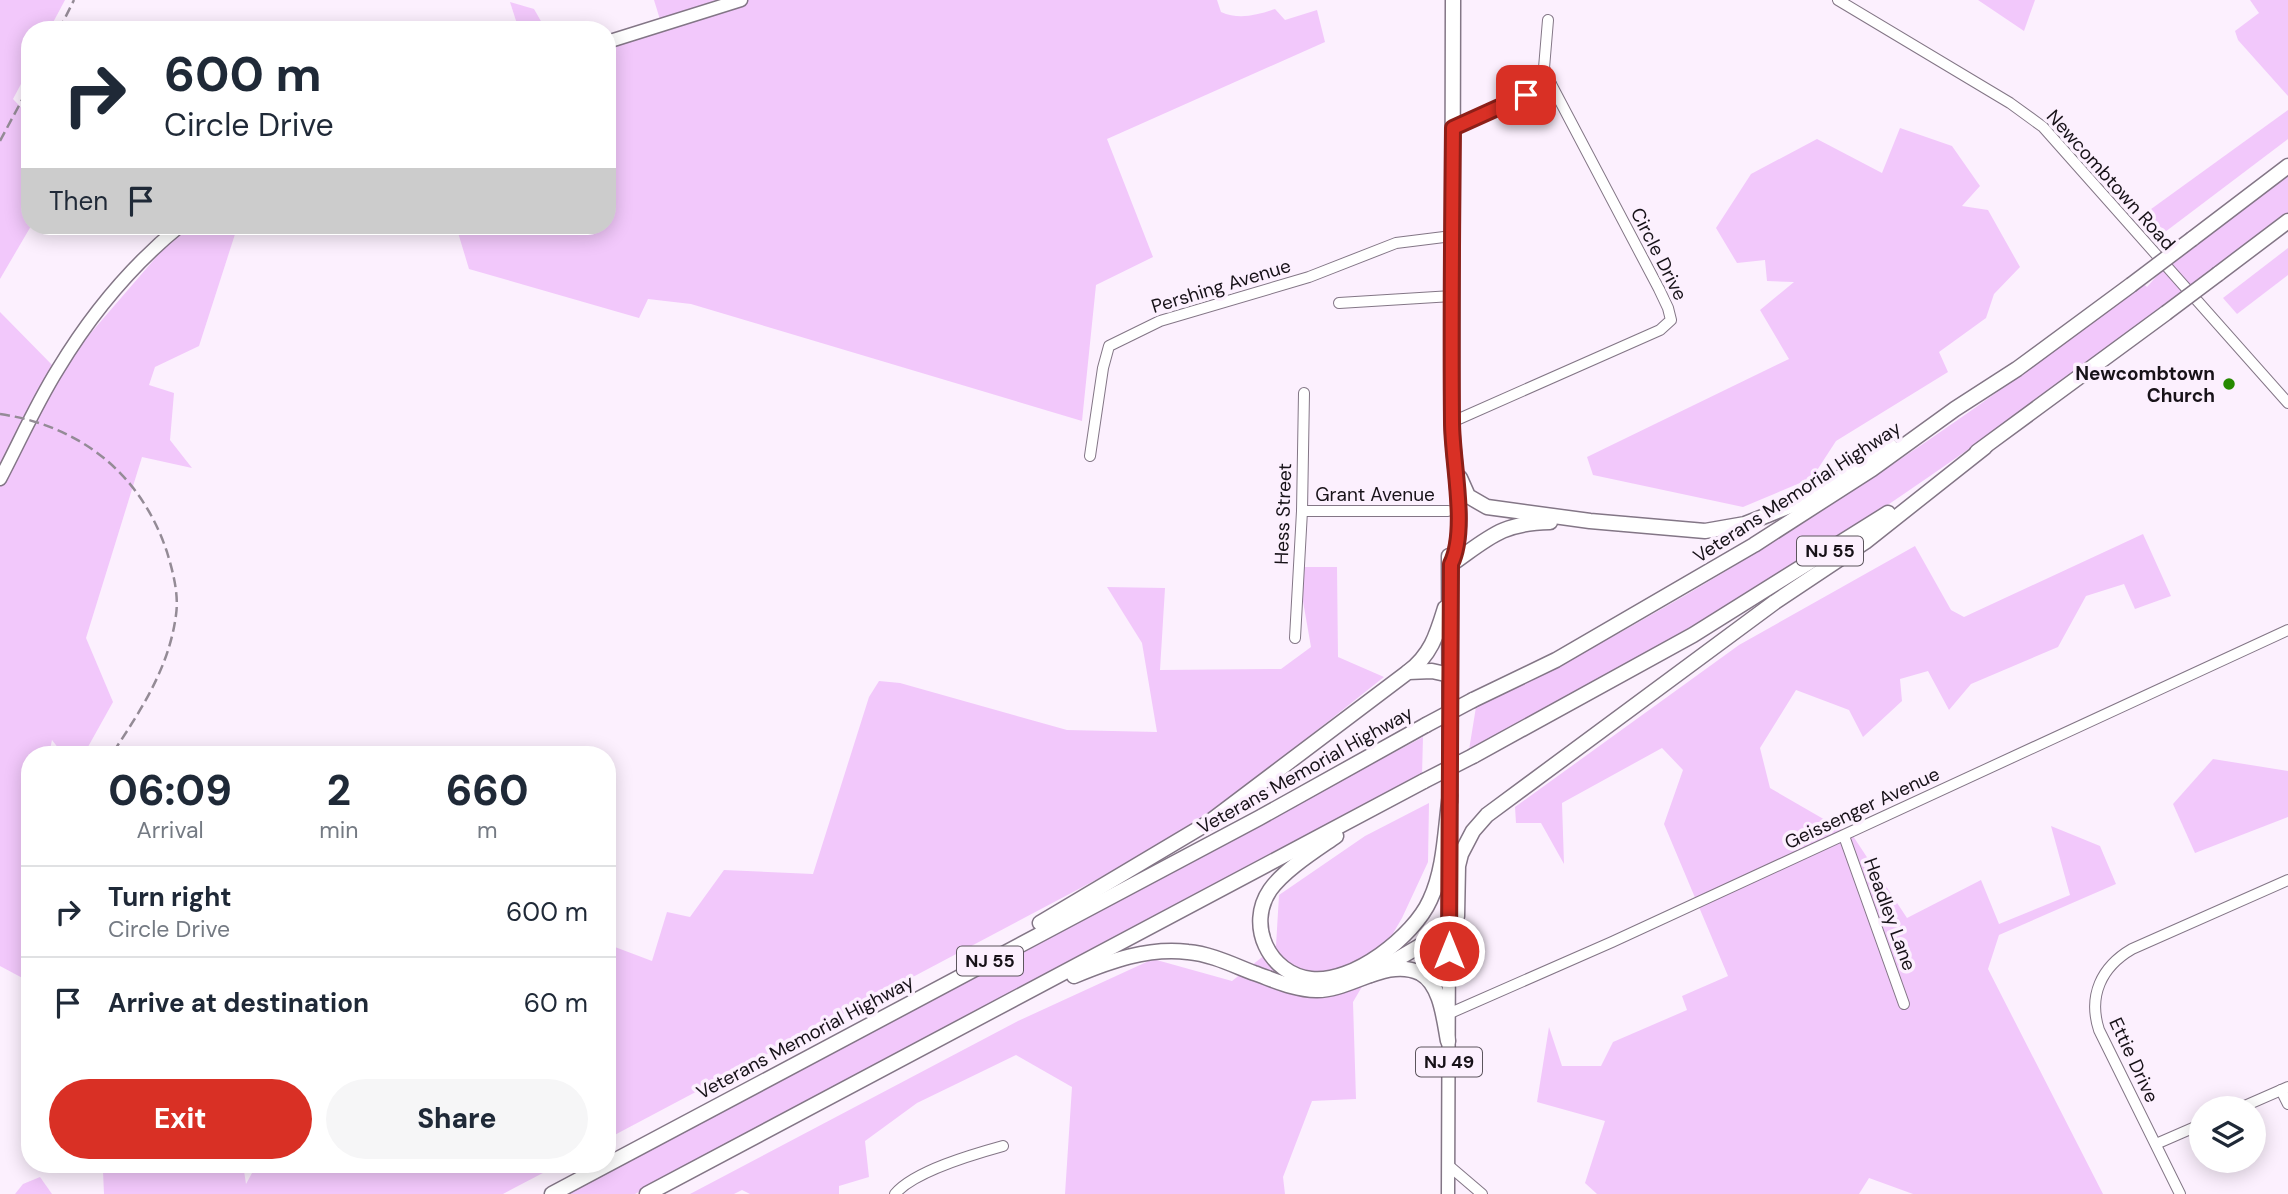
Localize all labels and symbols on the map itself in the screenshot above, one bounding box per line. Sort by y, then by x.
pin [1496,65,1556,125]
street label: Newcombtown Road [2041,104,2181,256]
street label: Circle Drive [1625,203,1693,305]
street label: Pershing Avenue [1148,253,1294,319]
place label: Newcombtown Church [2075,361,2215,408]
marker: Newcombtown Church [2221,376,2237,392]
street label: Veterans Memorial Highway [1688,415,1906,569]
street label: Hess Street [1269,463,1297,565]
street label: Grant Avenue [1315,482,1435,507]
road number: NJ 55 [1797,536,1863,566]
street label: Veterans Memorial Highway [1193,700,1418,840]
street label: Geissenger Avenue [1780,761,1944,855]
street label: Headley Lane [1858,854,1922,974]
position arrow [1412,914,1486,988]
road number: NJ 55 [957,946,1023,976]
street label: Veterans Memorial Highway [692,969,918,1105]
street label: Ettie Drive [2103,1013,2165,1107]
road number: NJ 49 [1416,1048,1482,1077]

